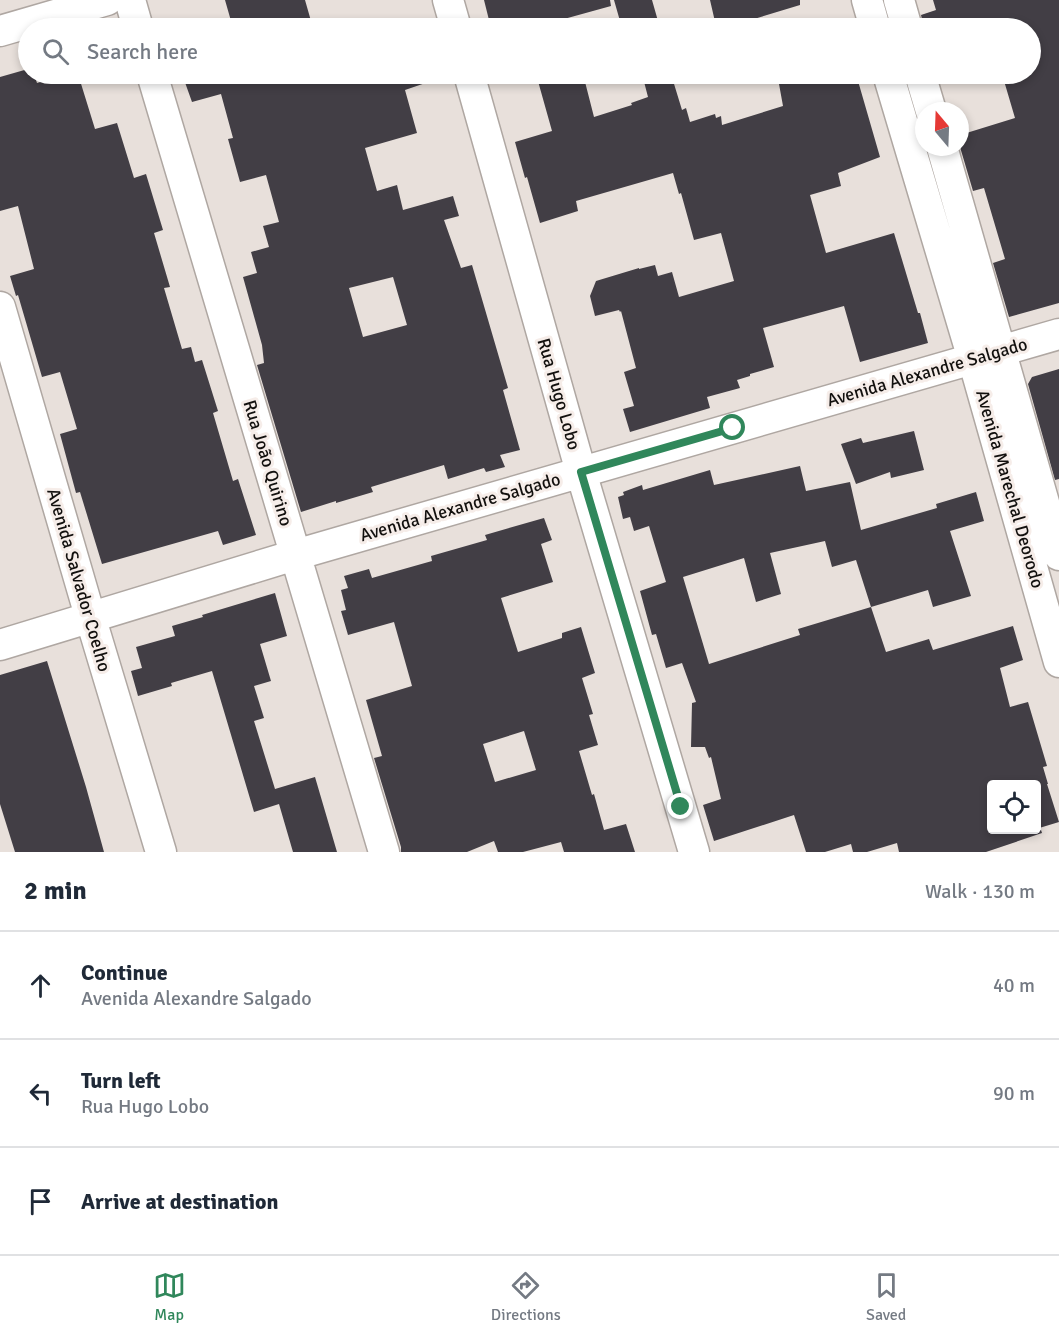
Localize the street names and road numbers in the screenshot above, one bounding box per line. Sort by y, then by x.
street label: Avenida Alexandre Salgado [824,333,1030,411]
street label: Rua Hugo Lobo [533,336,585,452]
street label: Avenida Marechal Deorodo [971,387,1049,591]
street label: Rua João Quirino [238,397,298,529]
street label: Avenida Alexandre Salgado [357,468,563,546]
street label: Avenida Salvador Coelho [42,486,116,674]

